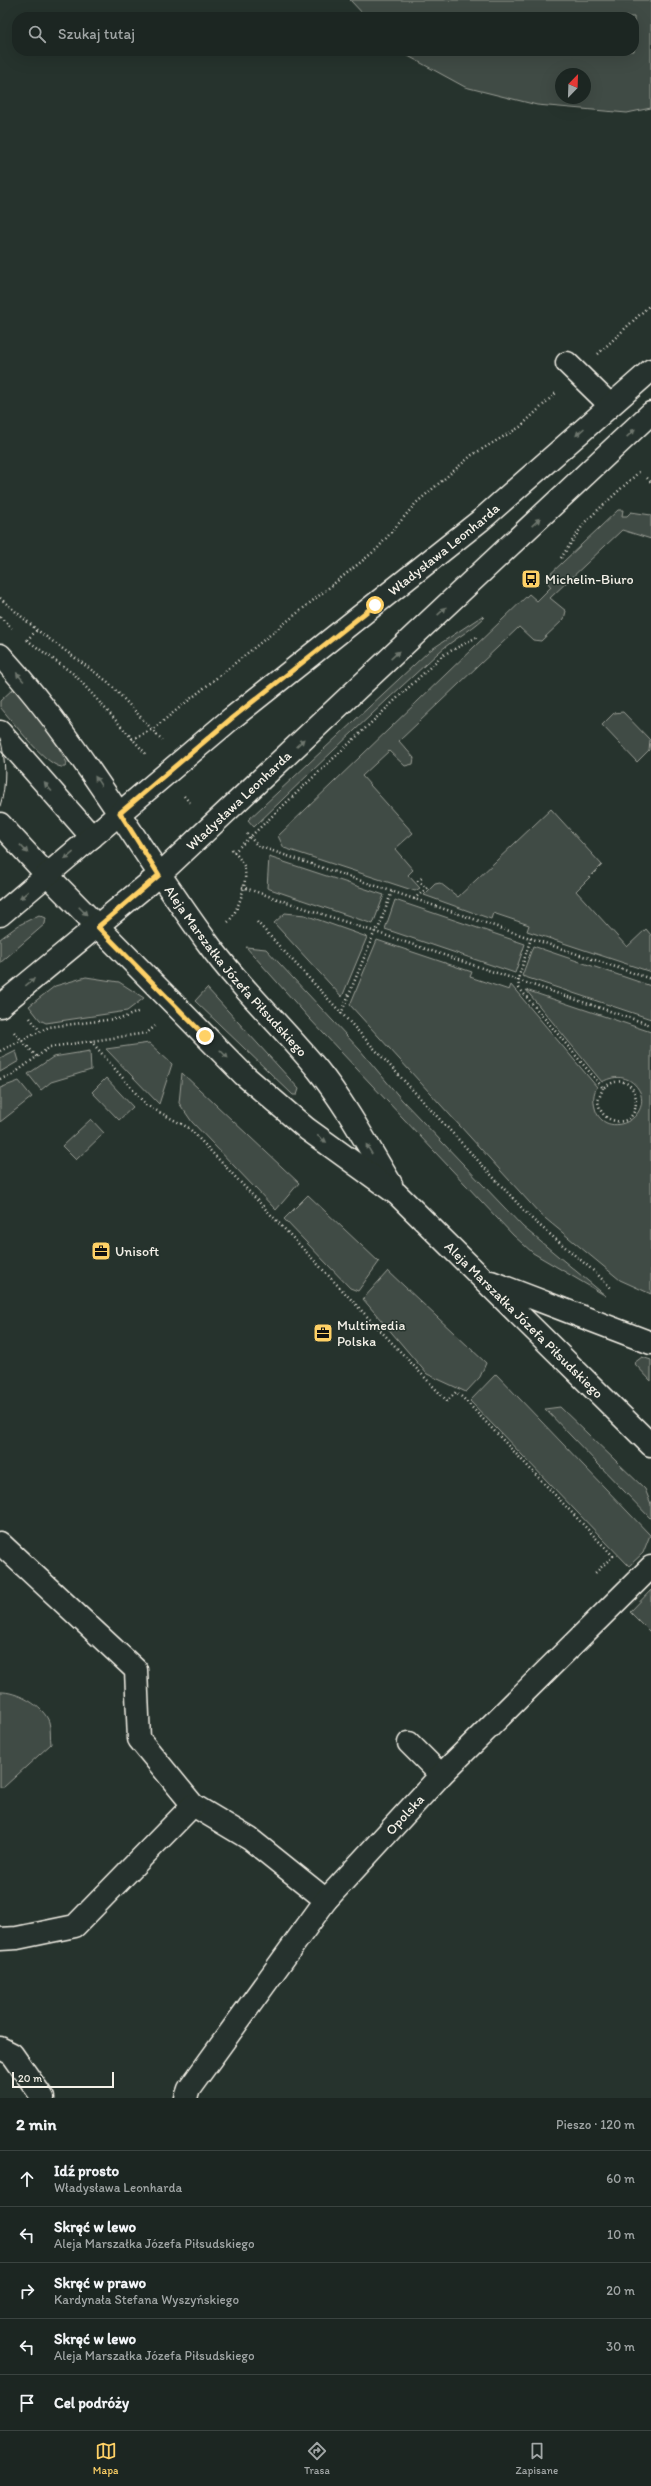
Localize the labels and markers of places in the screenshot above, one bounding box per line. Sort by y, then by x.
bus stop icon: Michelin-Biuro [520,568,542,590]
place label: Michelin-Biuro [545,571,634,588]
office icon: Unisoft [90,1240,112,1262]
place label: Unisoft [115,1243,159,1260]
place label: Multimedia Polska [337,1317,405,1350]
office icon: Multimedia Polska [312,1322,334,1344]

